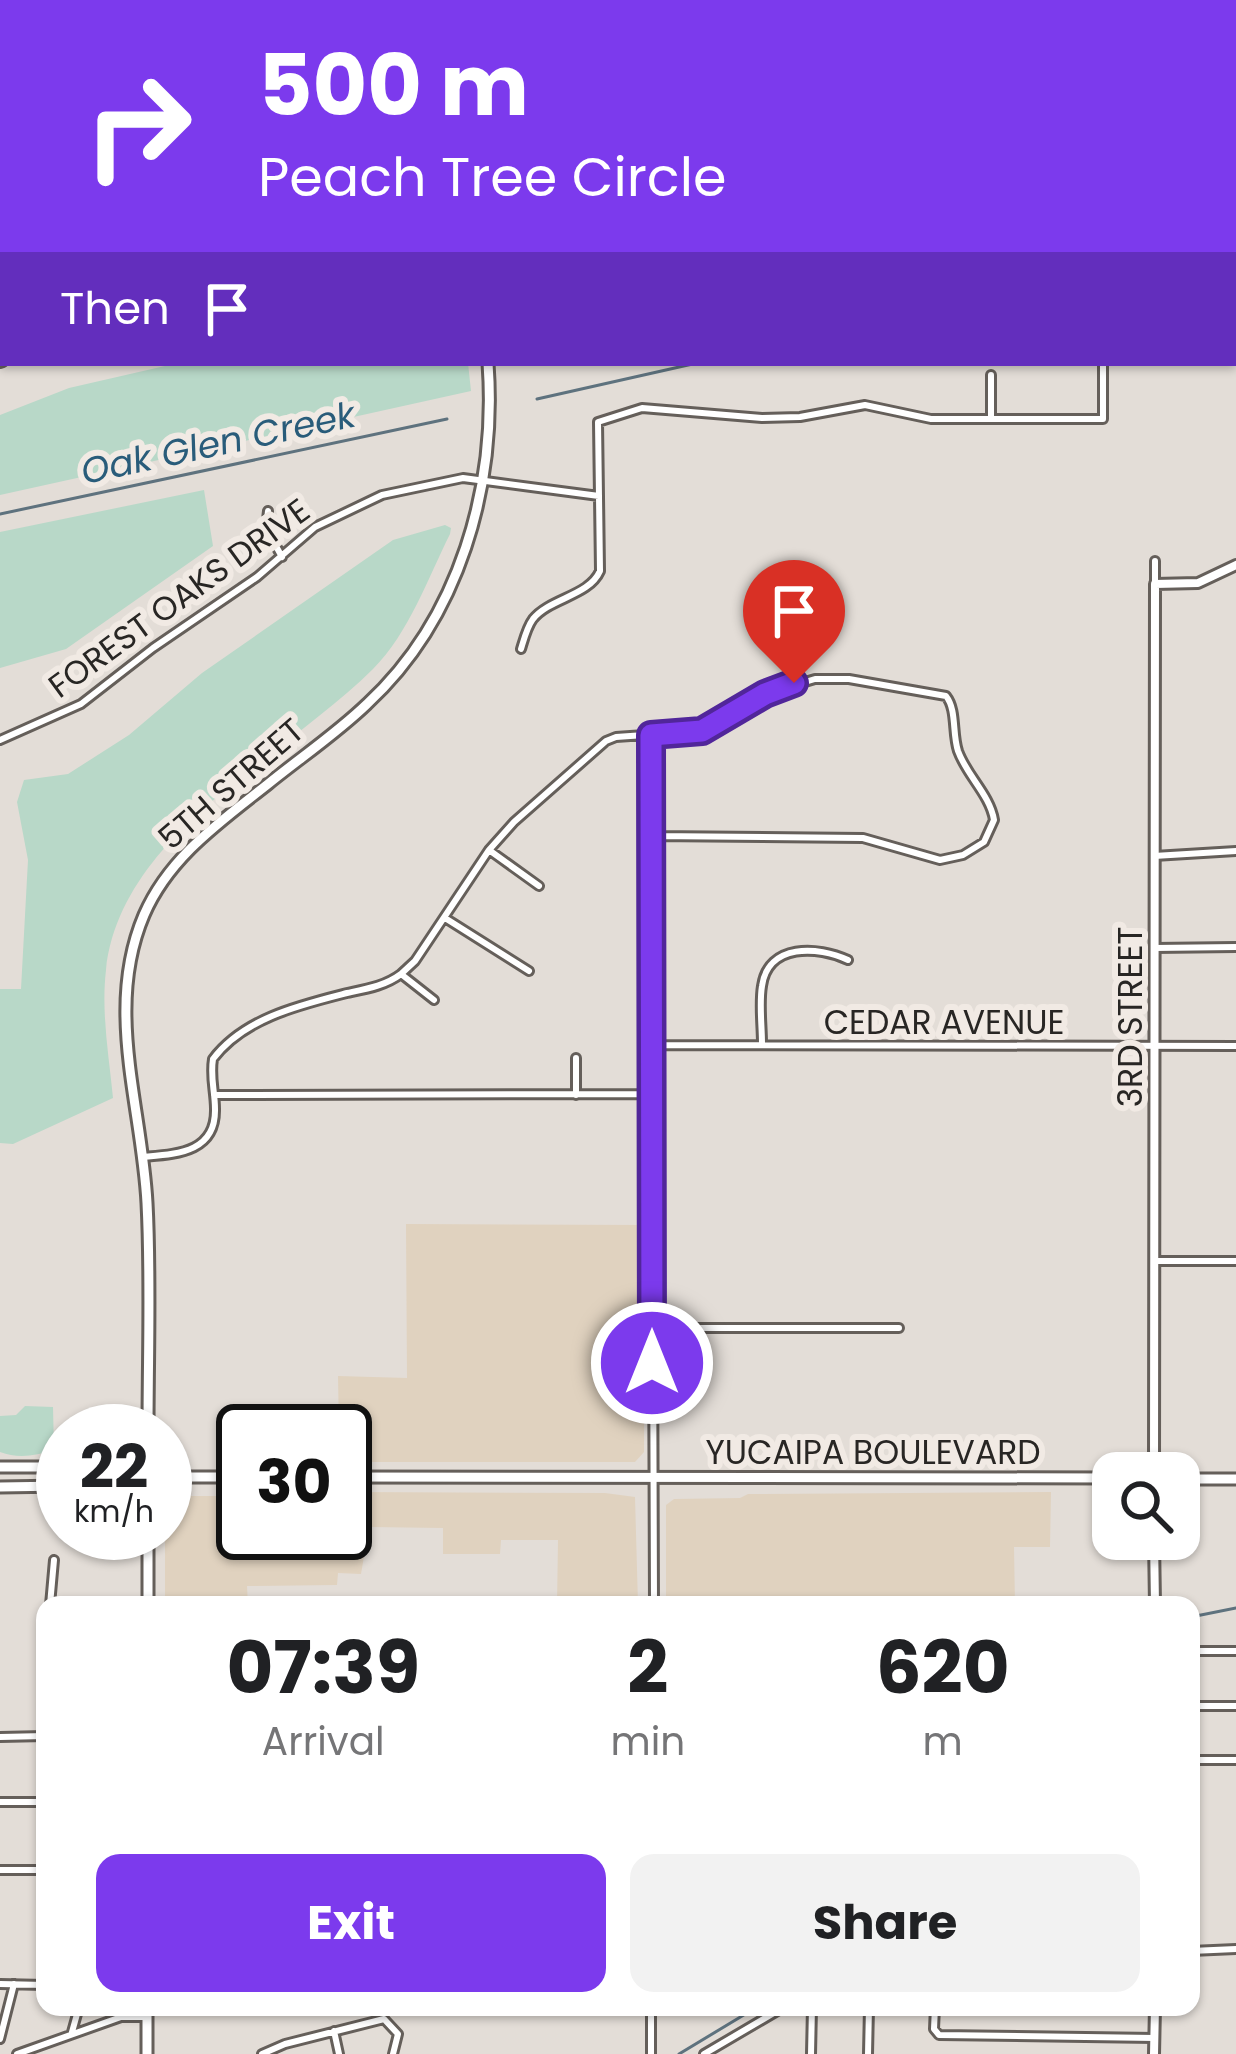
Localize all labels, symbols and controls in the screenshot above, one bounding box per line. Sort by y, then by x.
text: 500 m [258,27,529,144]
icon: right [60,48,216,204]
text: Peach Tree Circle [258,139,726,215]
icon: arrive [194,276,260,342]
text: Then [60,277,170,340]
water label: Oak Glen Creek [76,389,361,497]
street label: FOREST OAKS DRIVE [39,487,319,709]
pin [743,560,845,683]
icon: arrive [761,578,827,644]
street label: 5TH STREET [148,707,314,861]
street label: 3RD STREET [1107,927,1154,1107]
street label: CEDAR AVENUE [824,999,1064,1046]
position arrow [589,1300,715,1426]
speed limit sign: 30 [216,1404,372,1560]
text: 22 [80,1425,148,1509]
street label: YUCAIPA BOULEVARD [705,1429,1041,1476]
map controls [1092,1452,1200,1560]
button: search [1092,1452,1200,1560]
text: km/h [74,1490,154,1533]
text: 07:39 [226,1617,420,1718]
text: 2 [627,1617,668,1718]
text: 620 [876,1617,1010,1718]
text: Arrival [262,1714,385,1769]
text: min [611,1714,685,1769]
text: m [923,1714,963,1769]
button: Exit [96,1854,606,1992]
button: Share [630,1854,1140,1992]

